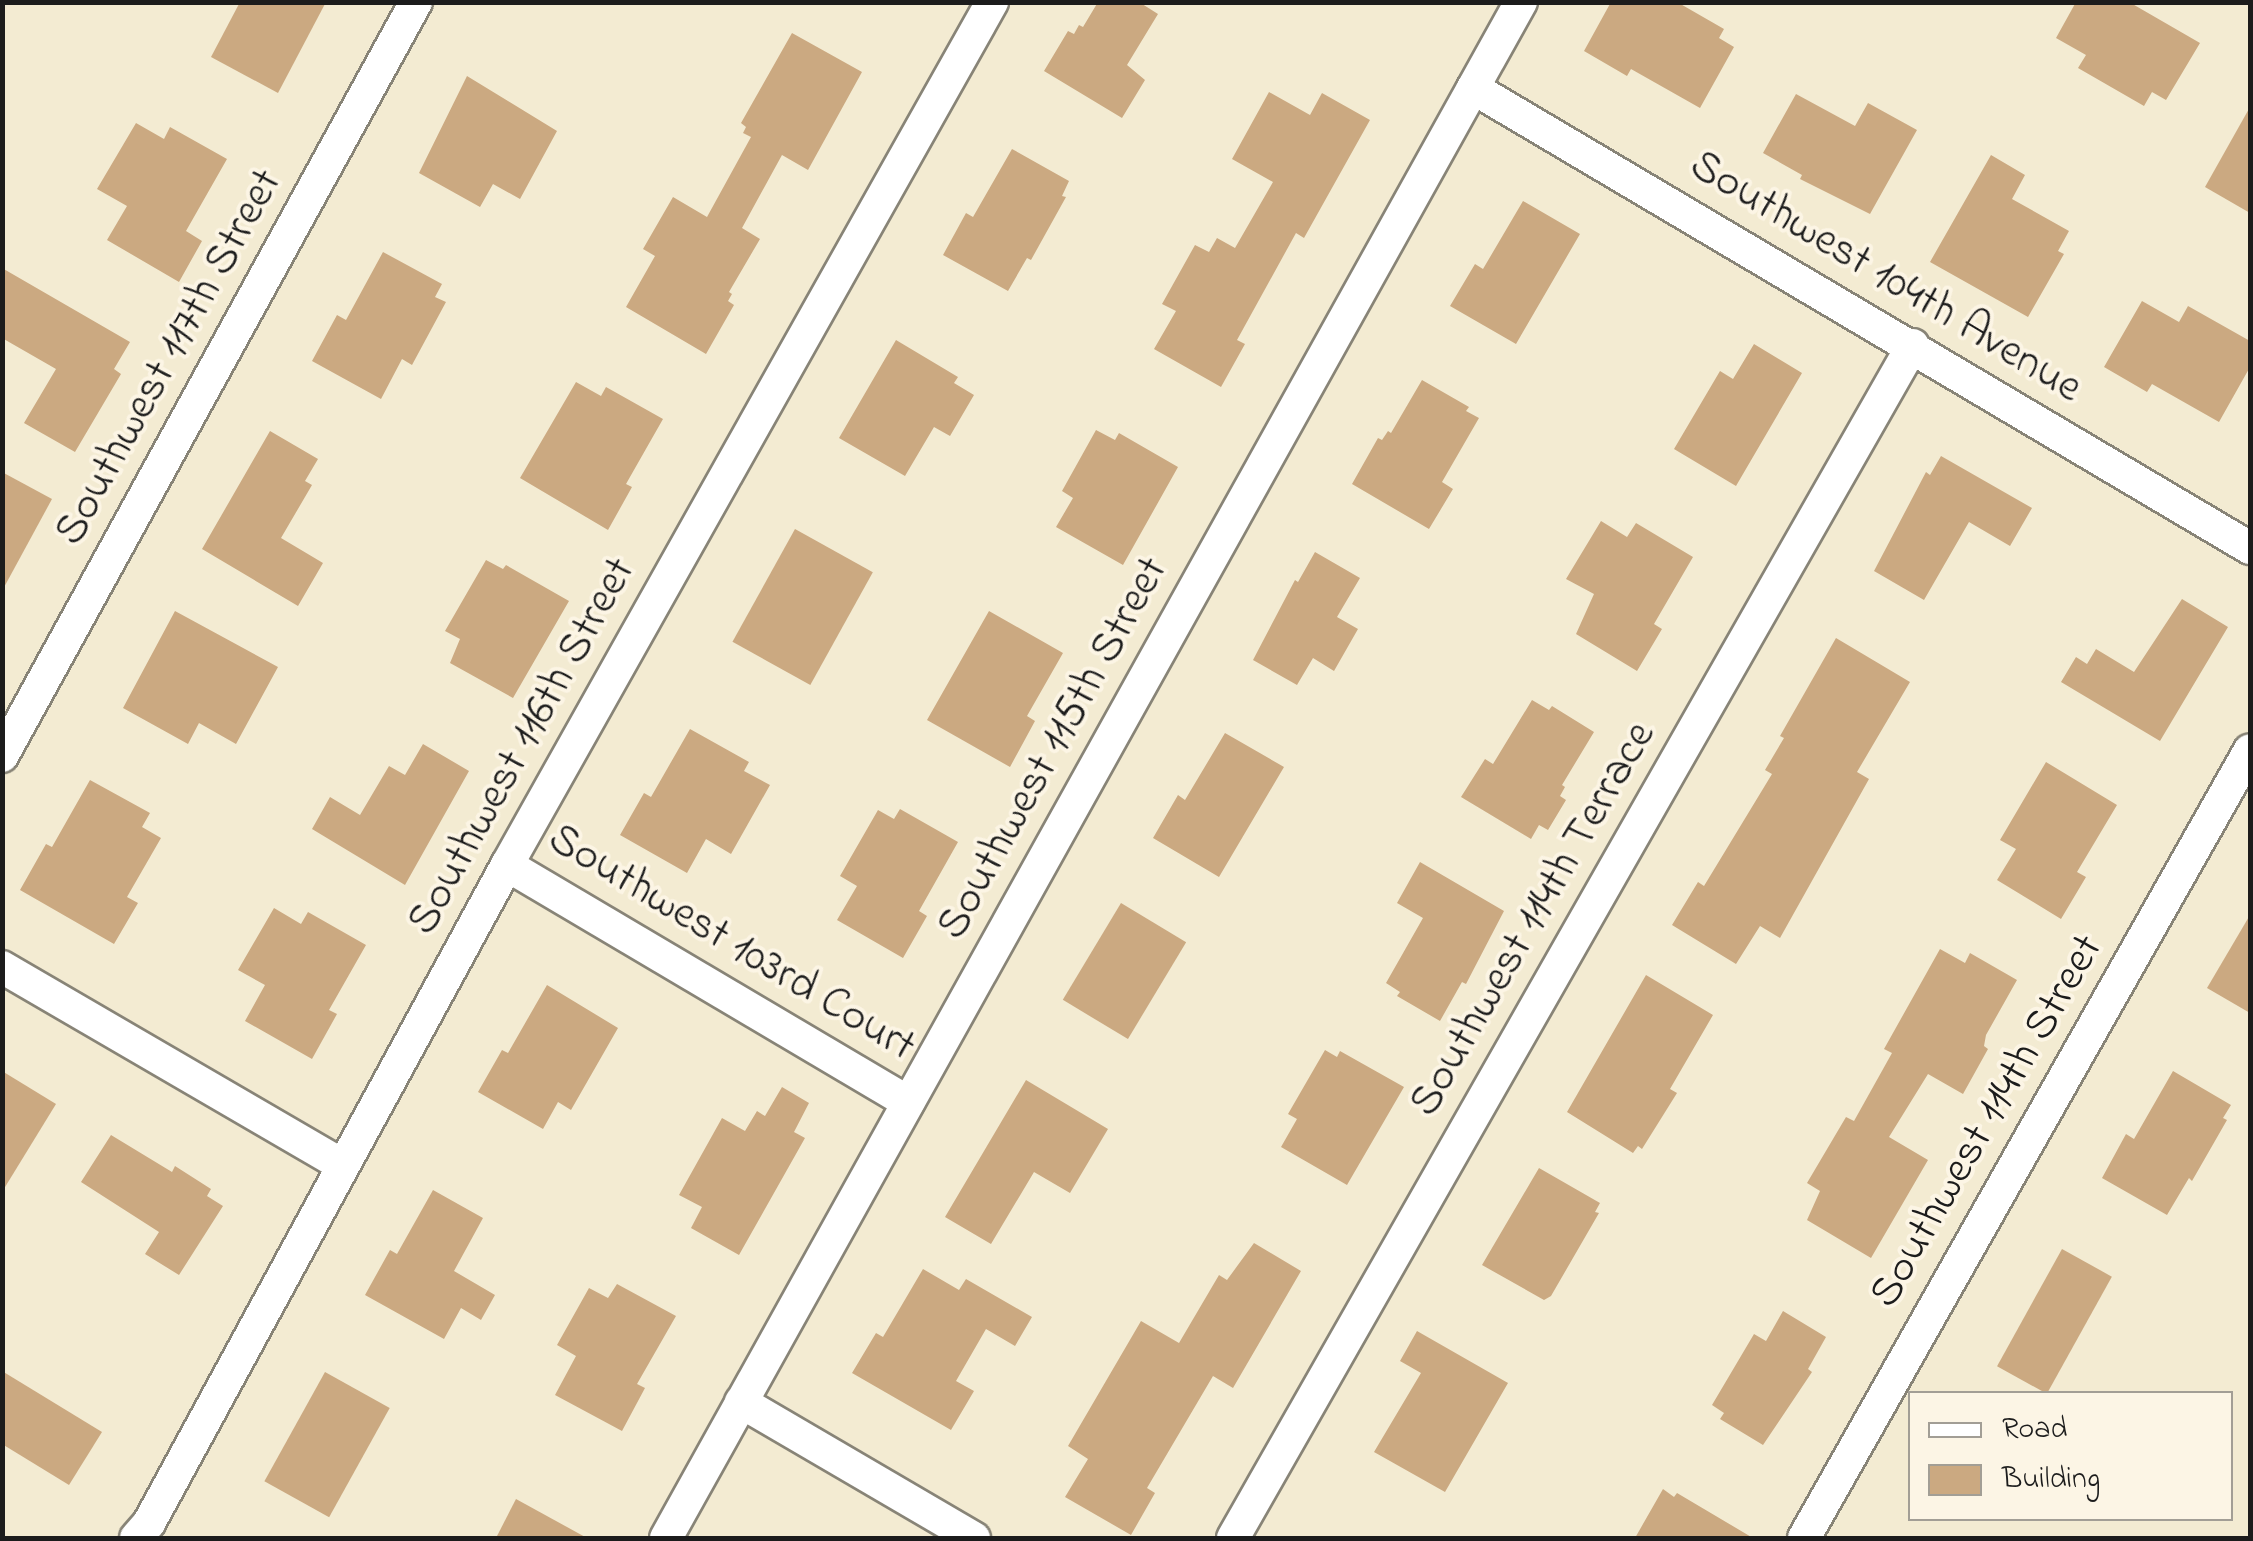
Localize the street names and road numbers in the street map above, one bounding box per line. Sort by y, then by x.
street label: Southwest 104th Avenue [1679,140,2091,416]
street label: Southwest 117th Street [44,161,296,555]
street label: Southwest 115th Street [926,548,1182,950]
street label: Southwest 116th Street [397,549,649,945]
street label: Southwest 114th Terrace [1399,713,1669,1127]
street label: Southwest 103rd Court [538,813,924,1075]
street label: Southwest 114th Street [1859,926,2117,1318]

